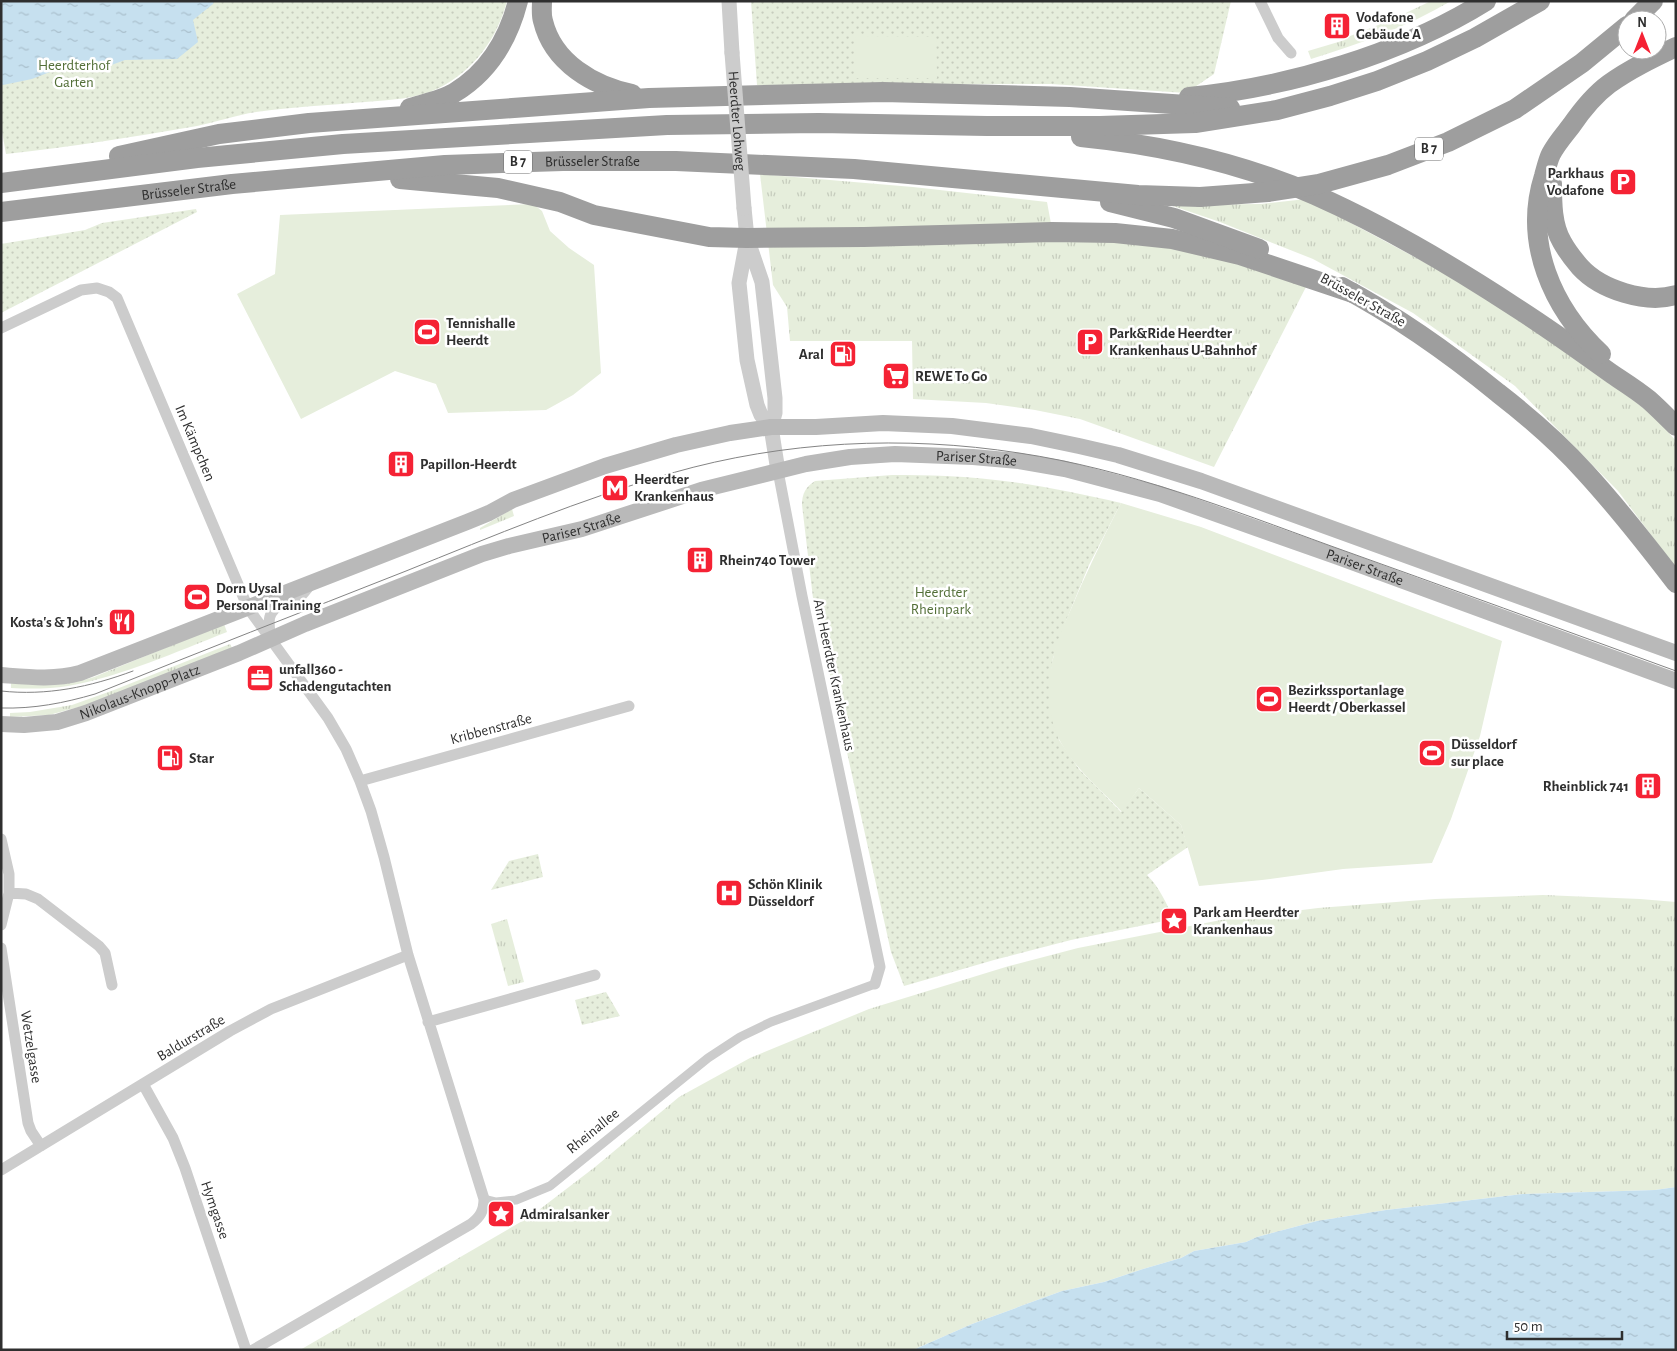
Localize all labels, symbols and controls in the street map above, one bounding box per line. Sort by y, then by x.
place label: Vodafone Gebäude A [1356,10,1421,42]
north arrow [1617,10,1667,60]
building icon: Vodafone Gebäude A [1322,11,1352,41]
text: N [1637,16,1647,30]
park label: Heerdterhof Garten [38,58,112,90]
street label: Heerdter Lohweg [726,70,749,172]
road number: B 7 [1415,138,1443,160]
road number: B 7 [504,150,532,173]
street label: Brüsseler Straße [545,153,640,169]
place label: Parkhaus Vodafone [1546,166,1604,198]
parking icon: Parkhaus Vodafone [1608,167,1638,197]
street label: Brüsseler Straße [140,176,237,202]
street label: Brüsseler Straße [1318,270,1408,330]
place label: Tennishalle Heerdt [446,316,515,348]
sports icon: Tennishalle Heerdt [412,317,442,347]
place label: Park&Ride Heerdter Krankenhaus U-Bahnhof [1109,326,1257,358]
parking icon: Park&Ride Heerdter Krankenhaus U-Bahnhof [1075,327,1105,357]
fuel station icon: Aral [828,339,858,369]
place label: Aral [799,347,824,362]
supermarket icon: REWE To Go [881,361,911,391]
place label: REWE To Go [915,369,987,384]
street label: Im Kämpchen [172,403,218,483]
street label: Pariser Straße [936,448,1018,468]
building icon: Papillon-Heerdt [386,449,416,479]
place label: Papillon-Heerdt [420,457,517,472]
place label: Heerdter Krankenhaus [634,472,714,504]
metro station icon: Heerdter Krankenhaus [600,473,630,503]
street label: Pariser Straße [540,509,623,546]
building icon: Rhein740 Tower [685,545,715,575]
street label: Pariser Straße [1324,546,1406,588]
place label: Rhein740 Tower [719,553,816,568]
place label: Dorn Uysal Personal Training [216,581,321,613]
sports icon: Dorn Uysal Personal Training [182,582,212,612]
park label: Heerdter Rheinpark [911,585,971,617]
street label: Am Heerdter Krankenhaus [811,598,857,752]
restaurant icon: Kosta's & John's [107,607,137,637]
place label: Kosta's & John's [10,615,103,630]
street label: Nikolaus-Knopp-Platz [78,662,202,722]
place label: unfall360 - Schadengutachten [279,662,391,694]
office icon: unfall360 - Schadengutachten [245,663,275,693]
place label: Bezirkssportanlage Heerdt / Oberkassel [1288,683,1406,715]
sports icon: Bezirkssportanlage Heerdt / Oberkassel [1254,684,1284,714]
street label: Kribbenstraße [449,711,533,747]
place label: Düsseldorf sur place [1451,737,1518,769]
sports icon: Düsseldorf sur place [1417,738,1447,768]
fuel station icon: Star [155,743,185,773]
place label: Star [189,751,215,766]
building icon: Rheinblick 741 [1633,771,1663,801]
place label: Rheinblick 741 [1543,779,1629,794]
place label: Schön Klinik Düsseldorf [748,877,823,909]
hospital icon: Schön Klinik Düsseldorf [714,878,744,908]
place label: Park am Heerdter Krankenhaus [1193,905,1300,937]
place icon: Park am Heerdter Krankenhaus [1159,906,1189,936]
street label: Wetzelgasse [18,1010,44,1084]
street label: Baldurstraße [155,1012,227,1064]
street label: Rheinallee [564,1105,622,1156]
street label: Hymgasse [198,1179,232,1241]
place icon: Admiralsanker [486,1199,516,1229]
place label: Admiralsanker [520,1207,610,1222]
scale bar [1507,1308,1622,1340]
text: 50 m [1514,1319,1543,1334]

